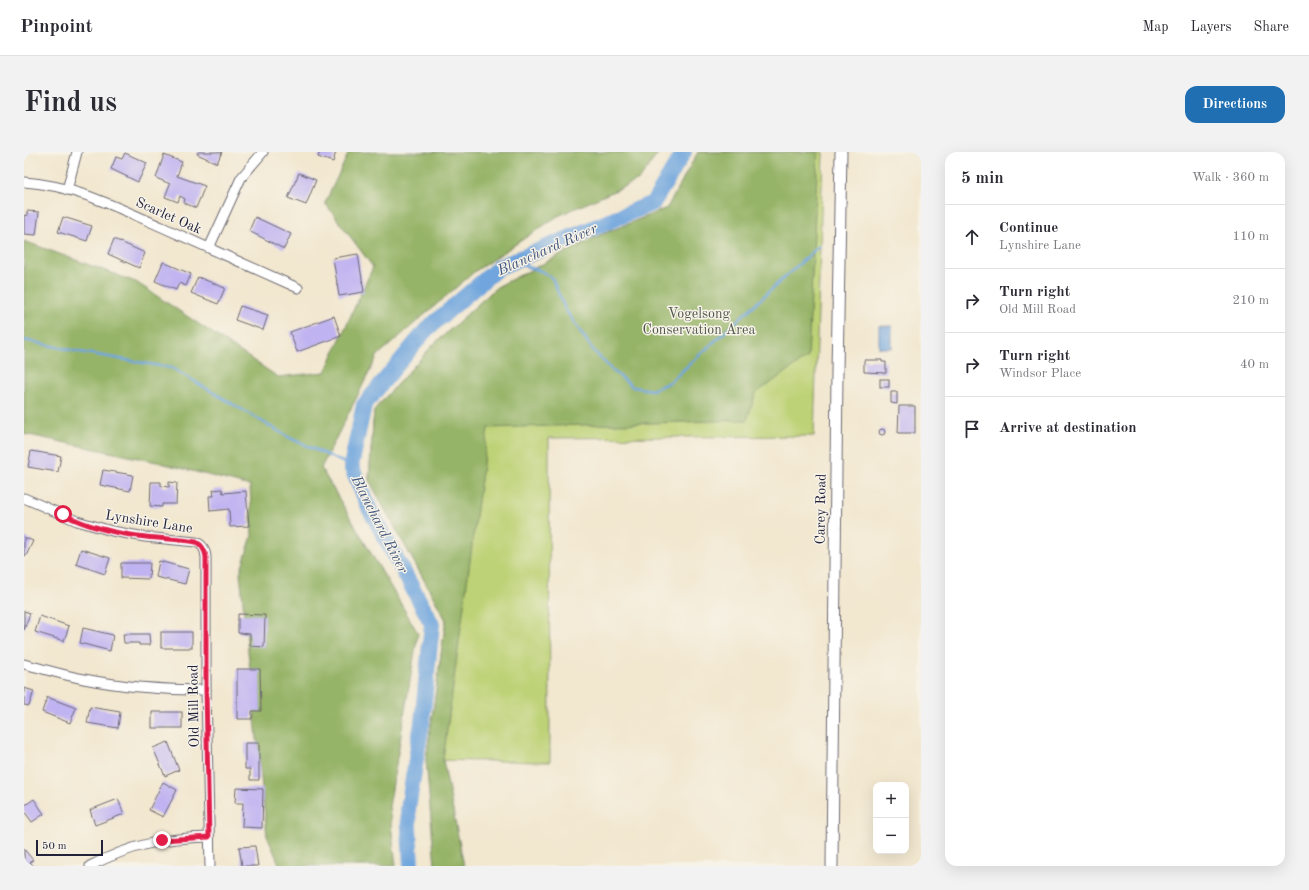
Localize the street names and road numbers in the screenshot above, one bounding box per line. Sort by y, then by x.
street label: Scarlet Oak [134,195,204,237]
street label: Carey Road [813,473,829,545]
street label: Lynshire Lane [104,508,194,536]
street label: Old Mill Road [186,664,202,748]

